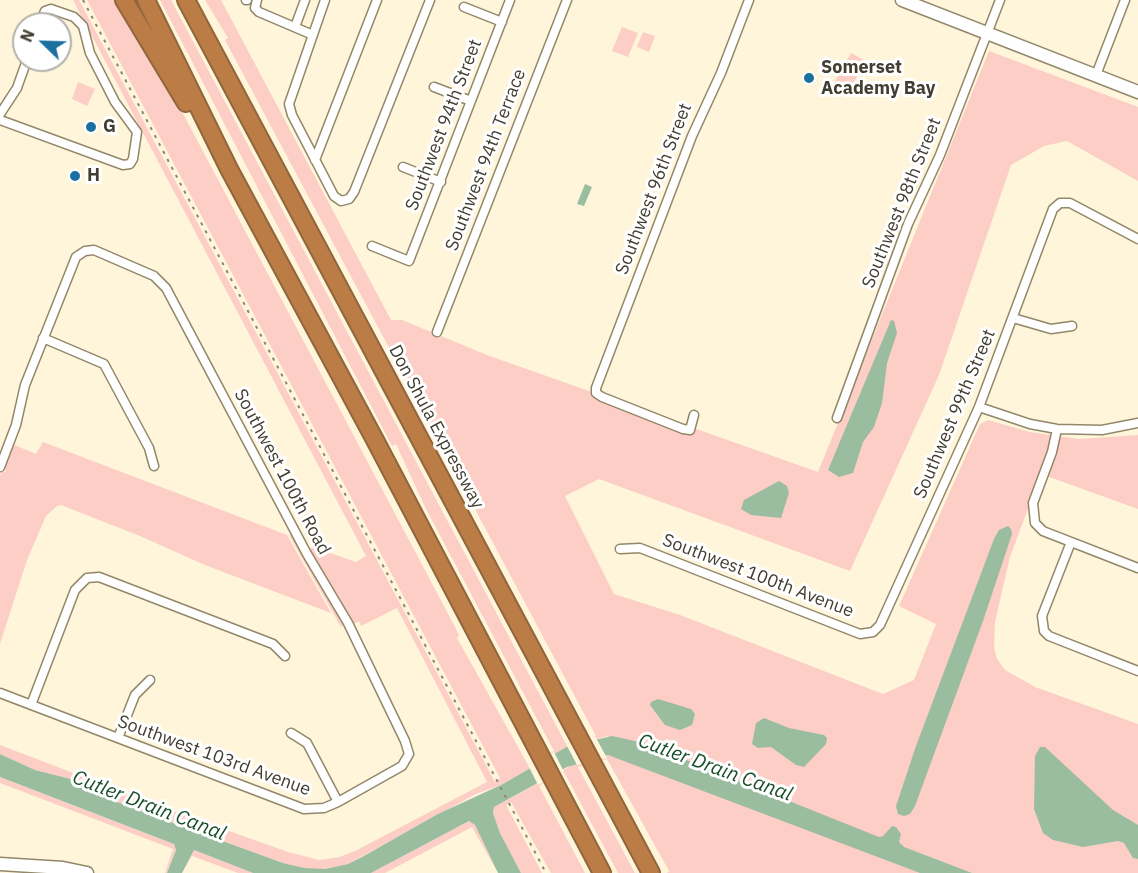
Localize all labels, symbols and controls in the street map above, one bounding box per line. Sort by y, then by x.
north arrow [12,12,72,72]
text: N [16,27,39,45]
street label: Southwest 94th Street [401,36,487,214]
place label: Somerset Academy Bay [821,57,935,100]
street label: Southwest 94th Terrace [441,66,531,254]
marker: Somerset Academy Bay [802,71,816,85]
street label: Southwest 96th Street [611,100,697,278]
street label: Southwest 98th Street [858,115,946,291]
place label: G [103,116,116,138]
marker: G [84,120,98,134]
place label: H [87,165,100,187]
marker: H [68,169,82,183]
street label: Southwest 99th Street [910,326,1000,502]
street label: Don Shula Expressway [384,342,488,512]
street label: Southwest 100th Road [229,385,335,559]
street label: Southwest 100th Avenue [659,529,857,623]
street label: Southwest 103rd Avenue [115,711,313,801]
water label: Cutler Drain Canal [635,729,795,807]
water label: Cutler Drain Canal [69,766,229,846]

